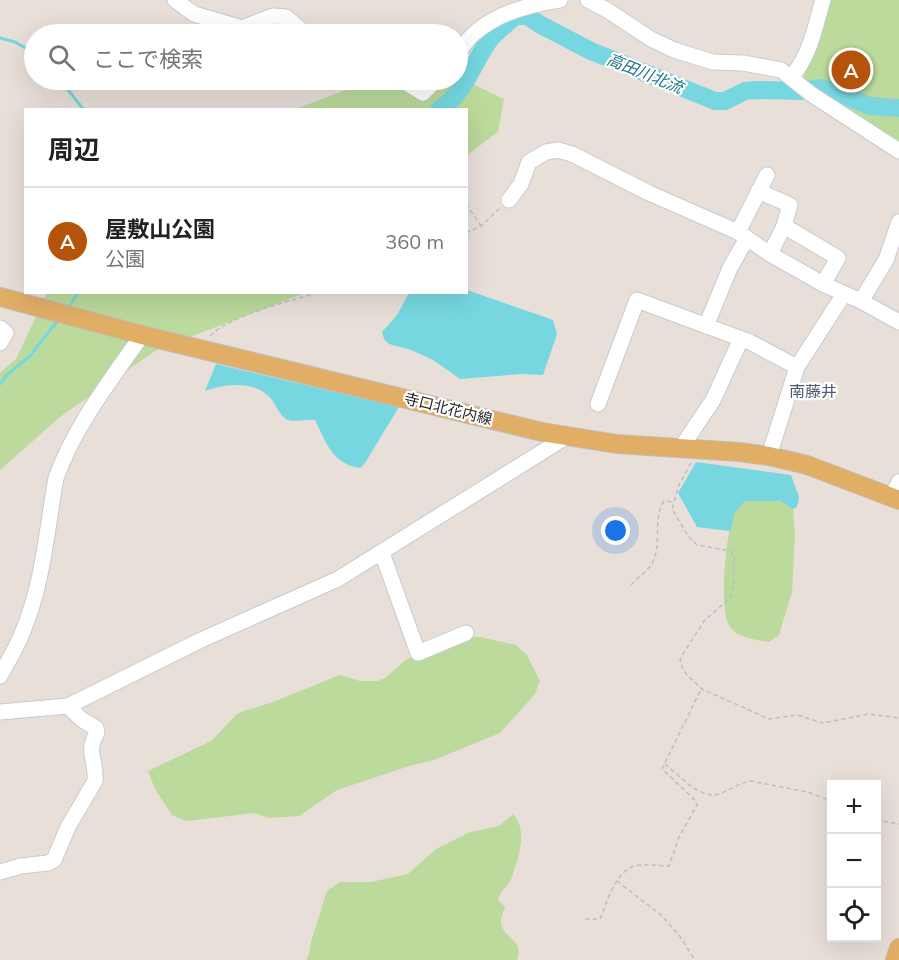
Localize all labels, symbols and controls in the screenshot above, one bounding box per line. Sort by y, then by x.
search box [24,24,468,90]
icon: search [45,41,78,74]
text: ここで検索 [93,45,203,73]
pin: A [832,48,870,92]
water label: 高田川北流 [604,49,689,98]
text: 周辺 [48,133,100,166]
text: 屋敷山公園 [105,215,215,243]
text: A [60,229,75,254]
text: 360 m [385,229,444,254]
text: 公園 [105,246,145,271]
district label: 南藤井 [789,381,837,401]
street label: 寺口北花内線 [402,388,494,429]
your location [601,516,630,545]
map controls [827,780,881,942]
button: + [827,780,881,834]
button: − [827,834,881,888]
button: locate [827,888,881,942]

